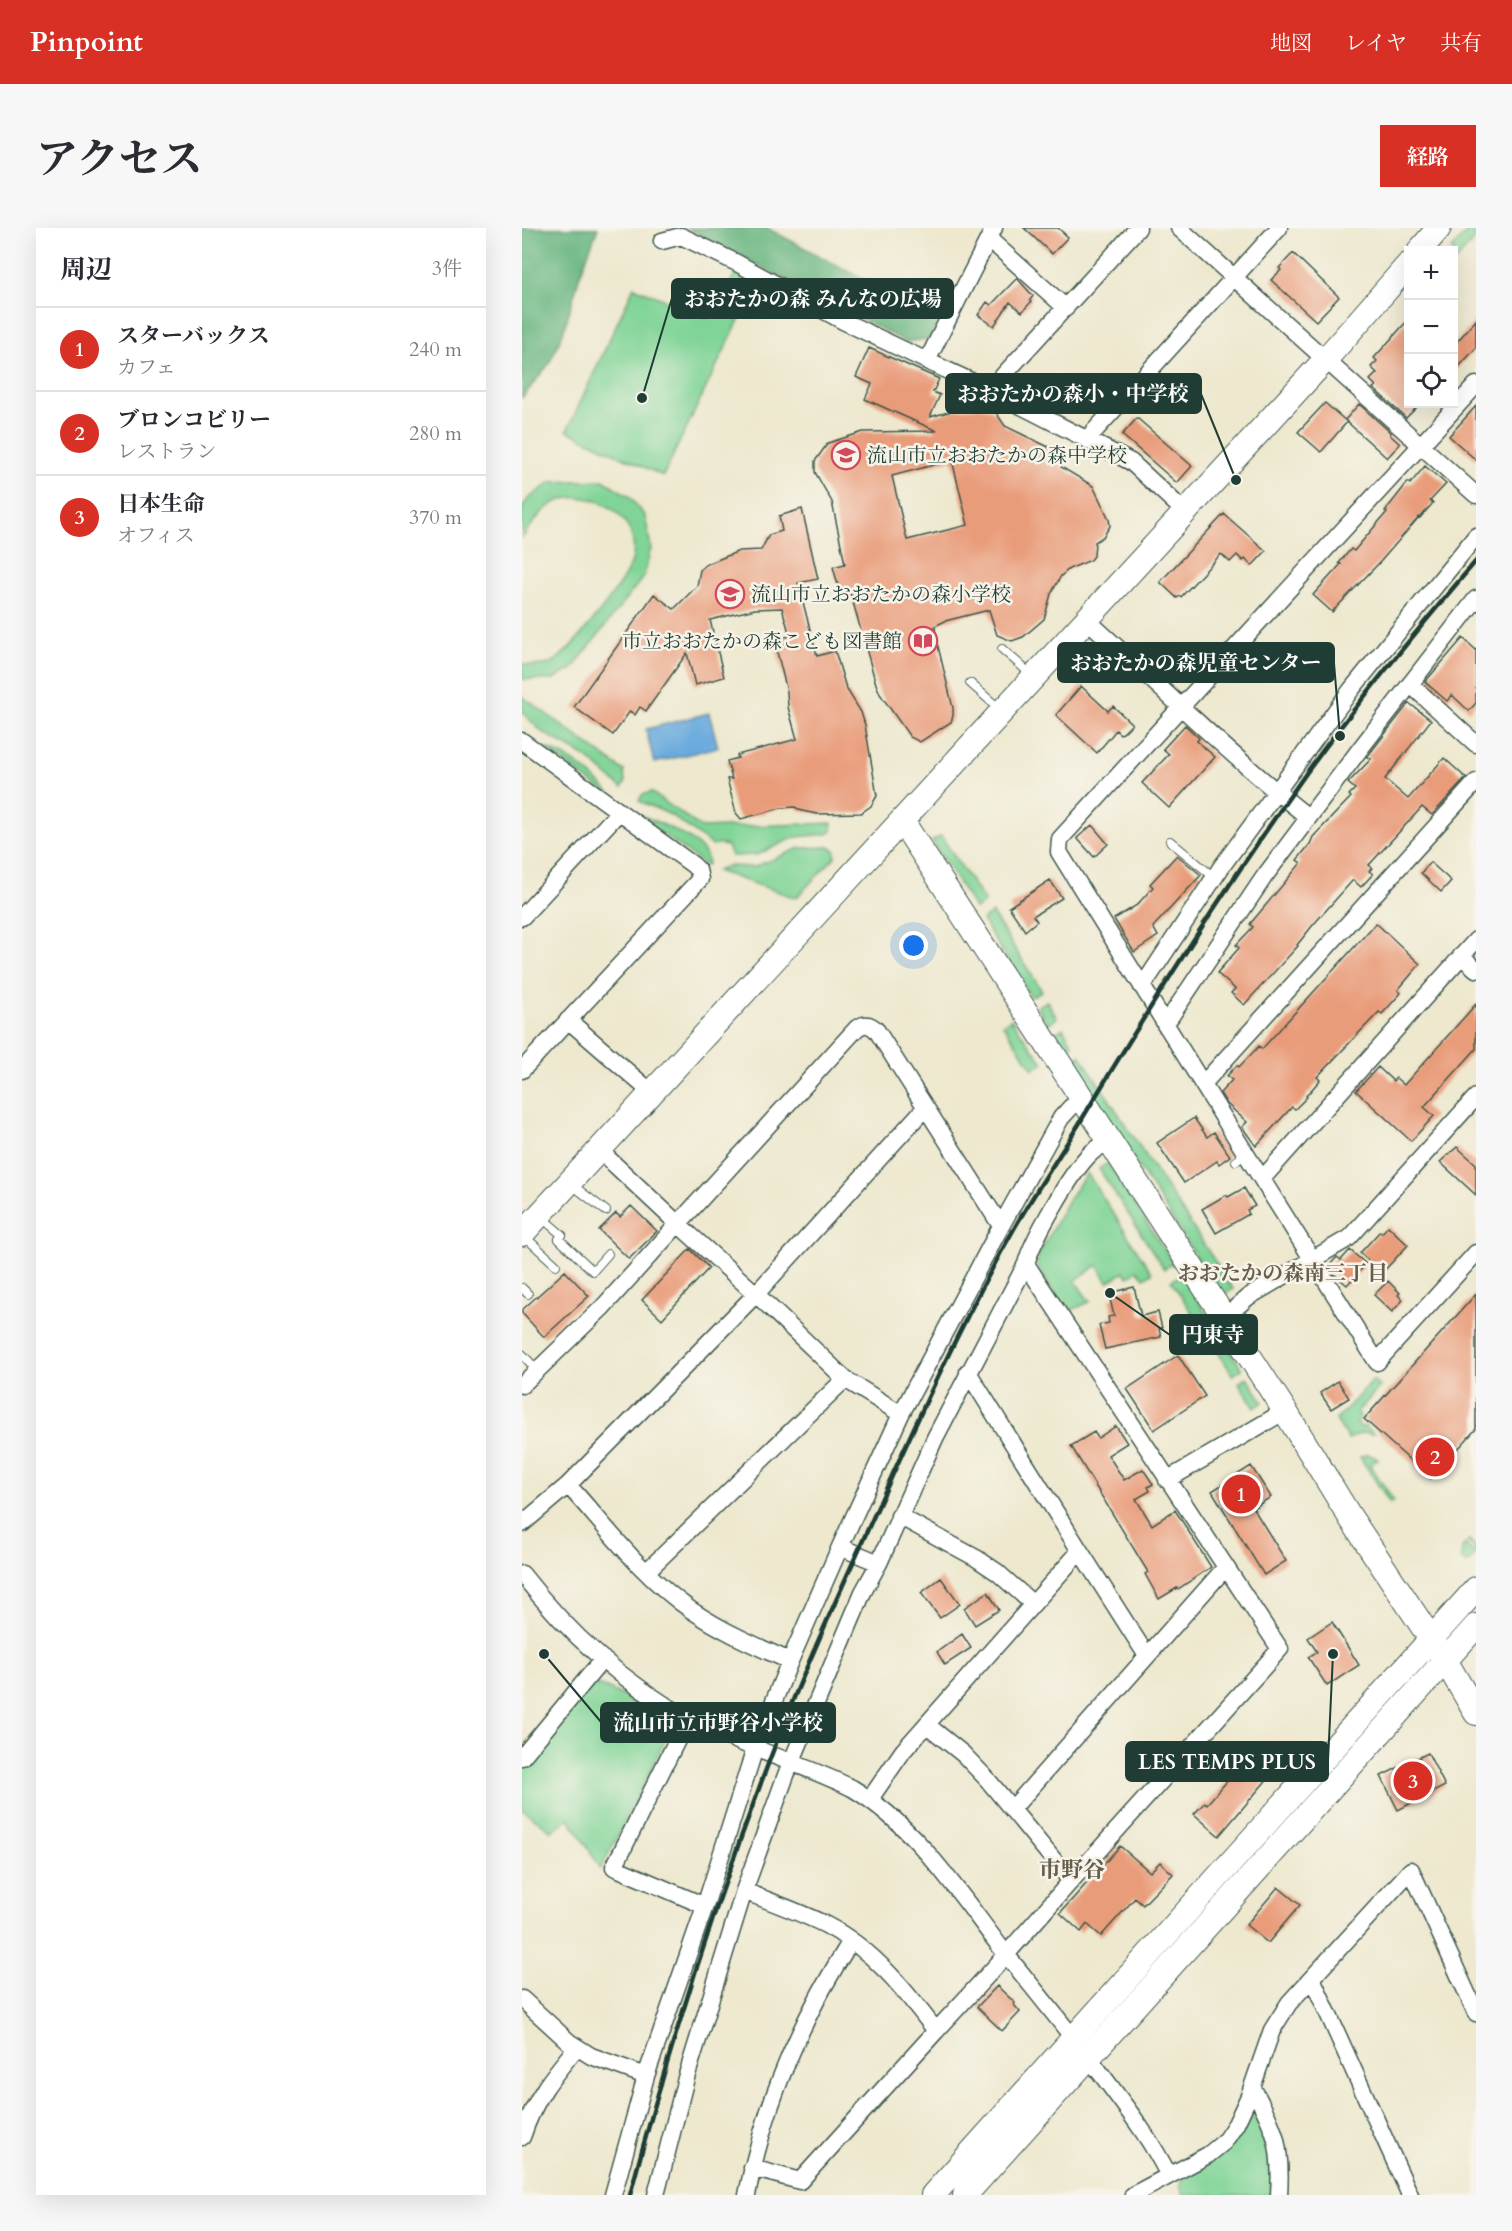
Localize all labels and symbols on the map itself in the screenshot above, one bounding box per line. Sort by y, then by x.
callout: おおたかの森 みんなの広場 [672,279,953,318]
text: おおたかの森 みんなの広場 [684,285,942,314]
callout: おおたかの森小・中学校 [946,374,1201,413]
text: おおたかの森小・中学校 [958,380,1189,409]
school or university icon: 流山市立おおたかの森中学校 [830,439,862,471]
place label: 流山市立おおたかの森中学校 [867,442,1127,469]
school or university icon: 流山市立おおたかの森小学校 [714,578,746,610]
place label: 流山市立おおたかの森小学校 [751,581,1011,608]
library icon: 市立おおたかの森こども図書館 [907,625,939,657]
place label: 市立おおたかの森こども図書館 [622,628,902,655]
callout: おおたかの森児童センター [1058,643,1334,682]
text: おおたかの森児童センター [1070,649,1322,678]
your location [899,931,928,960]
district label: おおたかの森南三丁目 [1178,1259,1388,1288]
callout: 円東寺 [1170,1315,1257,1354]
text: 円東寺 [1182,1321,1245,1350]
pin: 2 [1416,1434,1454,1480]
pin: 1 [1222,1472,1260,1516]
callout: 流山市立市野谷小学校 [601,1703,835,1742]
text: 流山市立市野谷小学校 [613,1709,823,1738]
callout: LES TEMPS PLUS [1126,1742,1328,1781]
text: LES TEMPS PLUS [1138,1748,1316,1777]
pin: 3 [1394,1758,1432,1804]
district label: 市野谷 [1039,1855,1105,1885]

